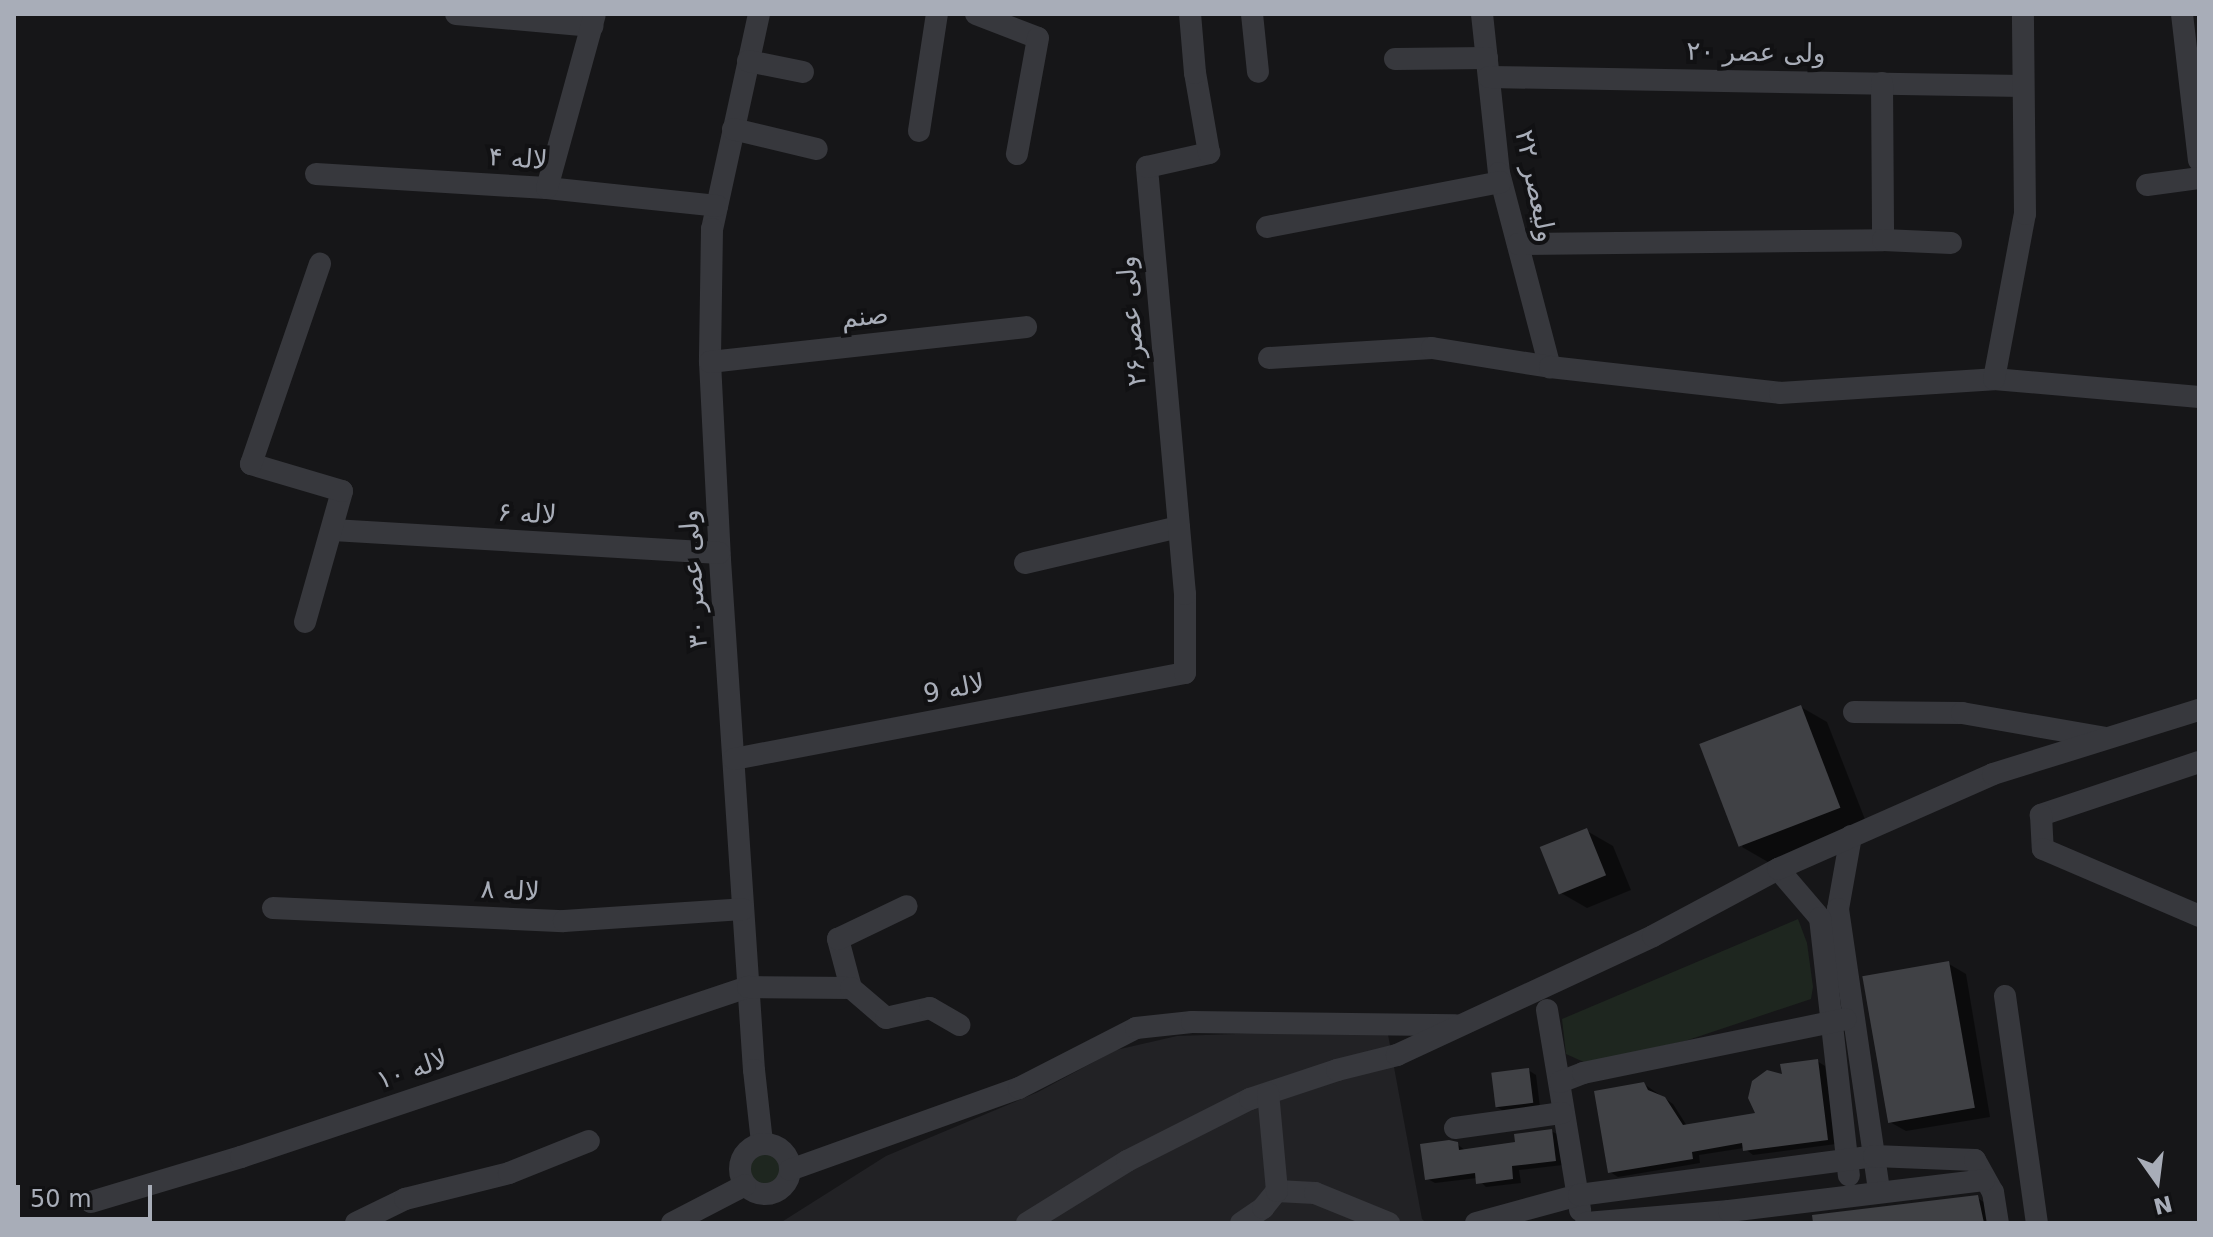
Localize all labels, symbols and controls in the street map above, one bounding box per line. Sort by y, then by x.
street label: ولی عصر ۲۰ [1686,36,1826,70]
street label: ولیعصر ۲۲ [1508,127,1562,245]
street label: لاله ۴ [488,141,548,177]
street label: ولی عصر۲۶ [1111,255,1153,387]
street label: صنم [840,299,890,335]
street label: لاله ۶ [497,497,557,531]
street label: ولی عصر ۳۰ [674,509,714,649]
street label: لاله 9 [921,668,987,710]
street label: لاله ۸ [480,874,540,908]
street label: لاله ۱۰ [372,1043,452,1097]
north arrow [2117,1141,2197,1221]
scale bar [20,1169,156,1219]
text: 50 m [30,1185,92,1213]
text: N [2151,1190,2175,1219]

